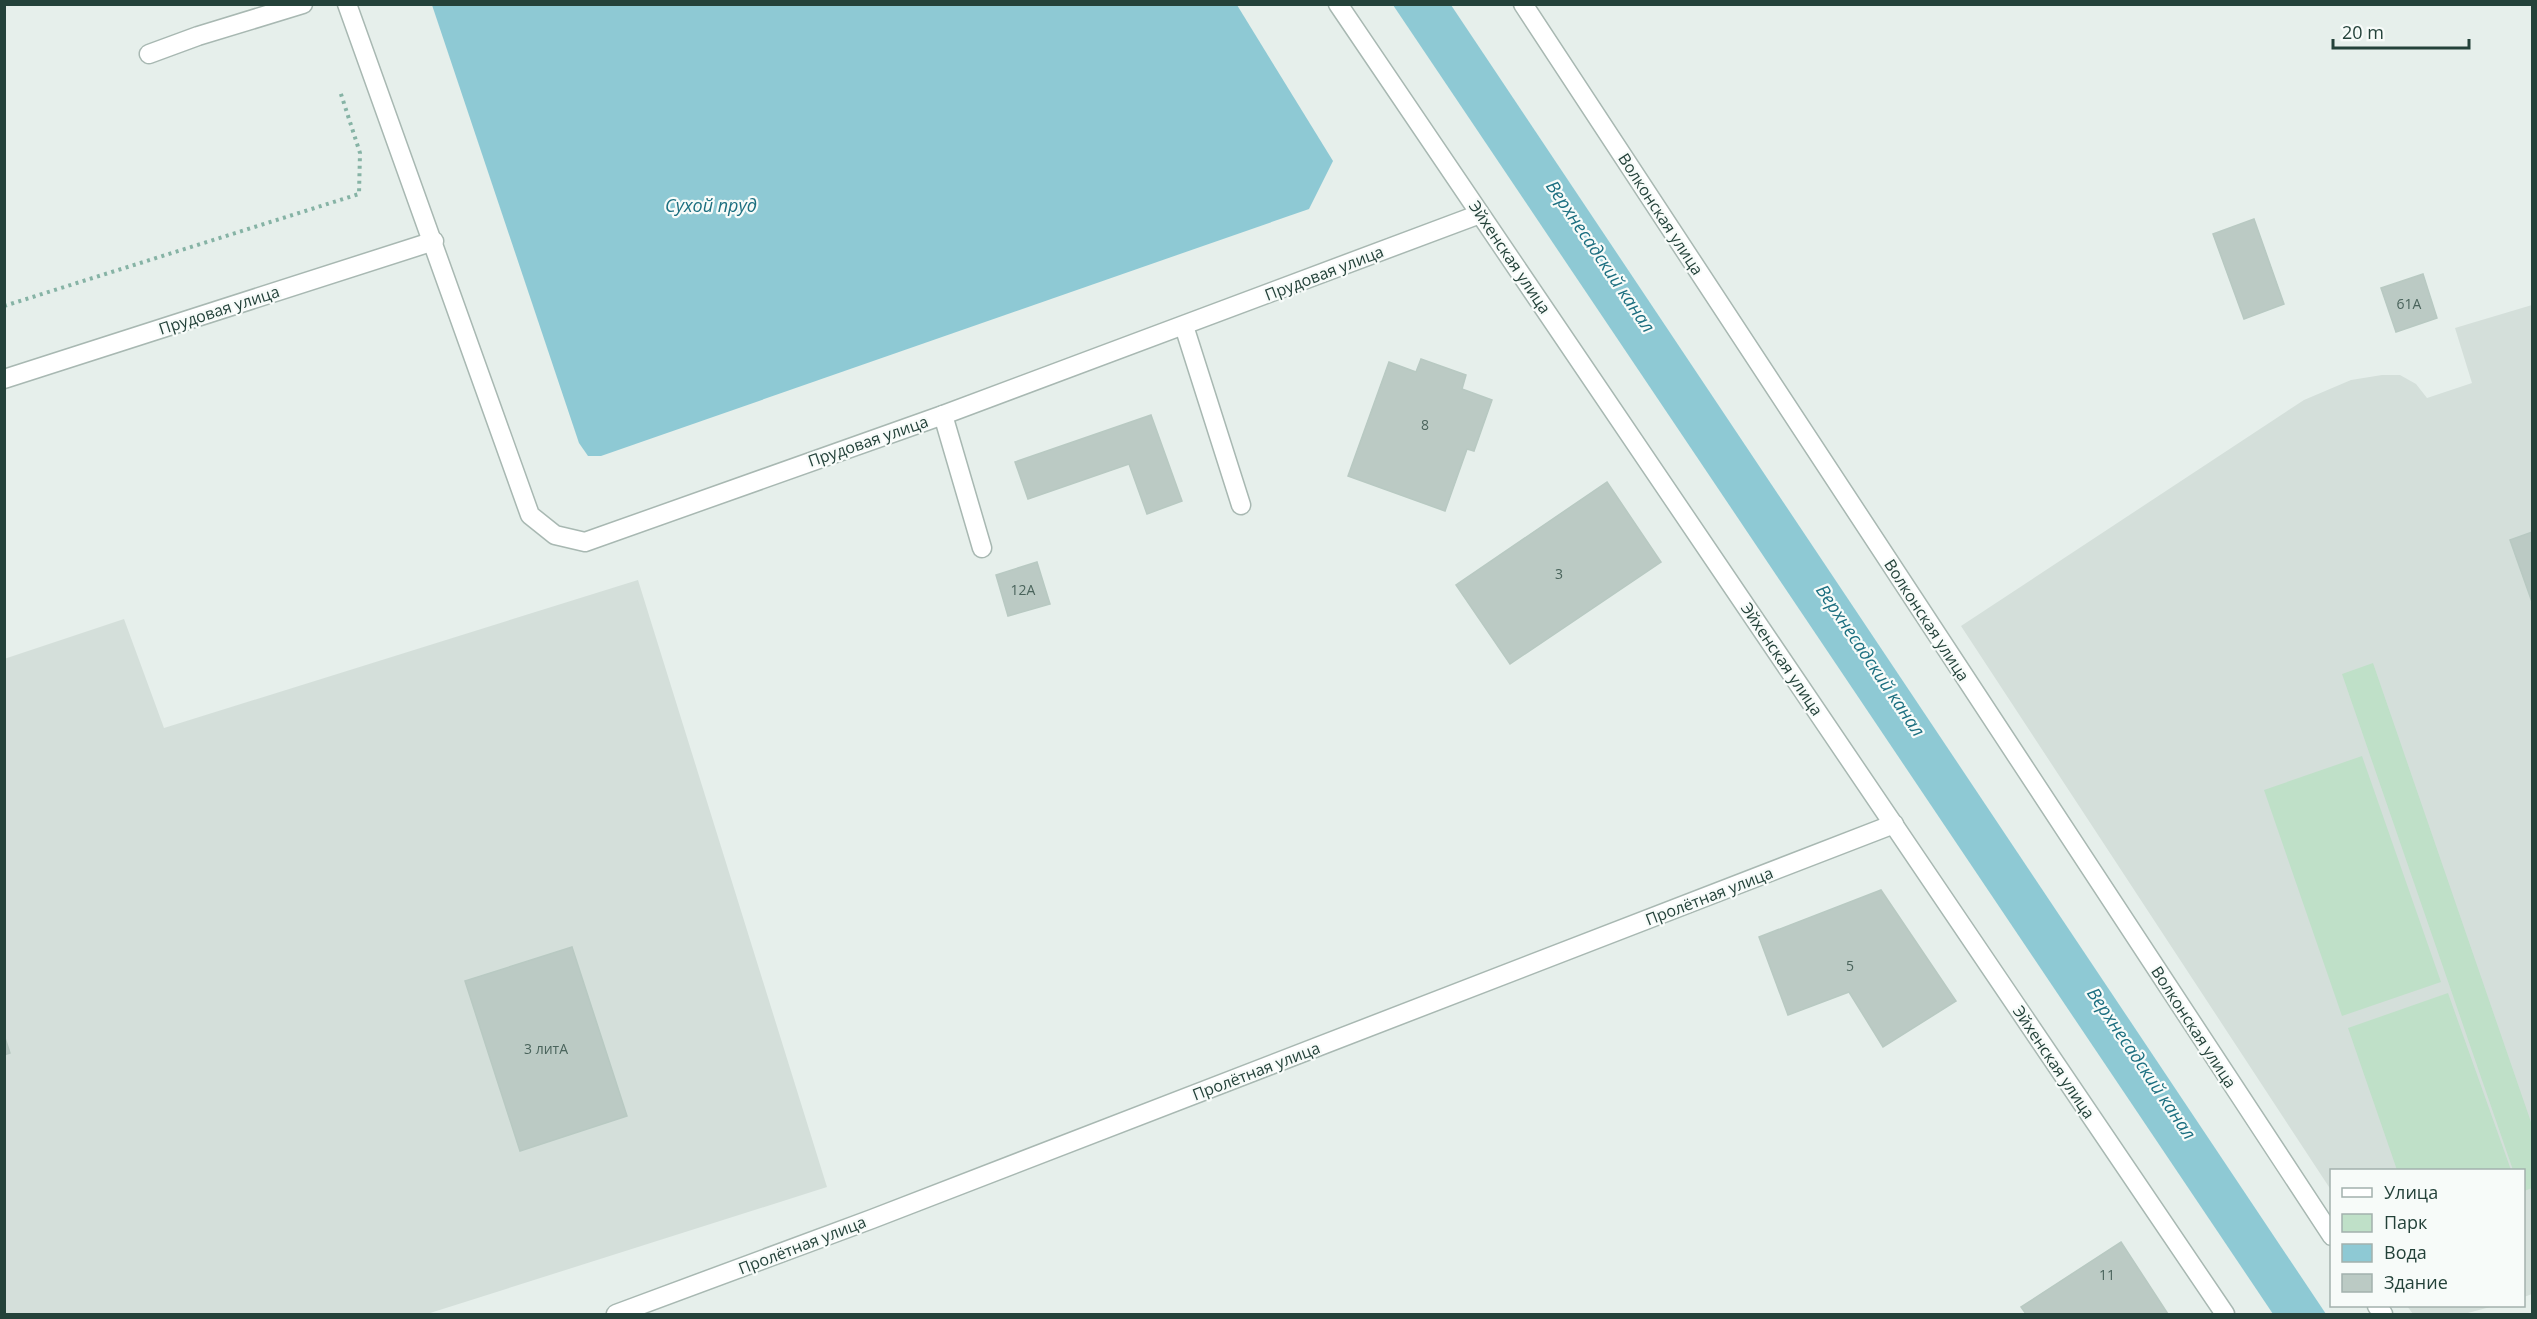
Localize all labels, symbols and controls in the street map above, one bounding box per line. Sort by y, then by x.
scale bar [2333,12,2470,50]
text: 20 m [2342,20,2384,44]
street label: Волконская улица [1613,149,1709,279]
water label: Верхнесадский канал [1541,175,1661,337]
water label: Сухой пруд [665,193,757,217]
street label: Эйхенская улица [1464,196,1556,318]
street label: Прудовая улица [1261,240,1387,306]
street label: Прудовая улица [156,280,282,340]
house number: 61А [2397,294,2422,313]
street label: Прудовая улица [805,410,931,472]
house number: 8 [1421,415,1429,434]
street label: Волконская улица [1879,555,1975,685]
house number: 3 [1555,564,1563,583]
water label: Верхнесадский канал [1811,579,1931,741]
house number: 12А [1011,580,1036,599]
street label: Эйхенская улица [1736,598,1828,720]
street label: Пролётная улица [1642,862,1776,930]
house number: 5 [1846,956,1854,975]
street label: Волконская улица [2146,962,2242,1092]
water label: Верхнесадский канал [2082,982,2202,1144]
street label: Эйхенская улица [2008,1001,2100,1123]
street label: Пролётная улица [1189,1037,1323,1105]
house number: 3 литА [524,1039,568,1058]
legend [2330,1169,2525,1307]
text: Улица [2384,1180,2438,1204]
text: Парк [2384,1210,2428,1234]
street label: Пролётная улица [735,1211,869,1279]
text: Вода [2384,1240,2427,1264]
house number: 11 [2099,1265,2115,1284]
text: Здание [2384,1270,2448,1294]

